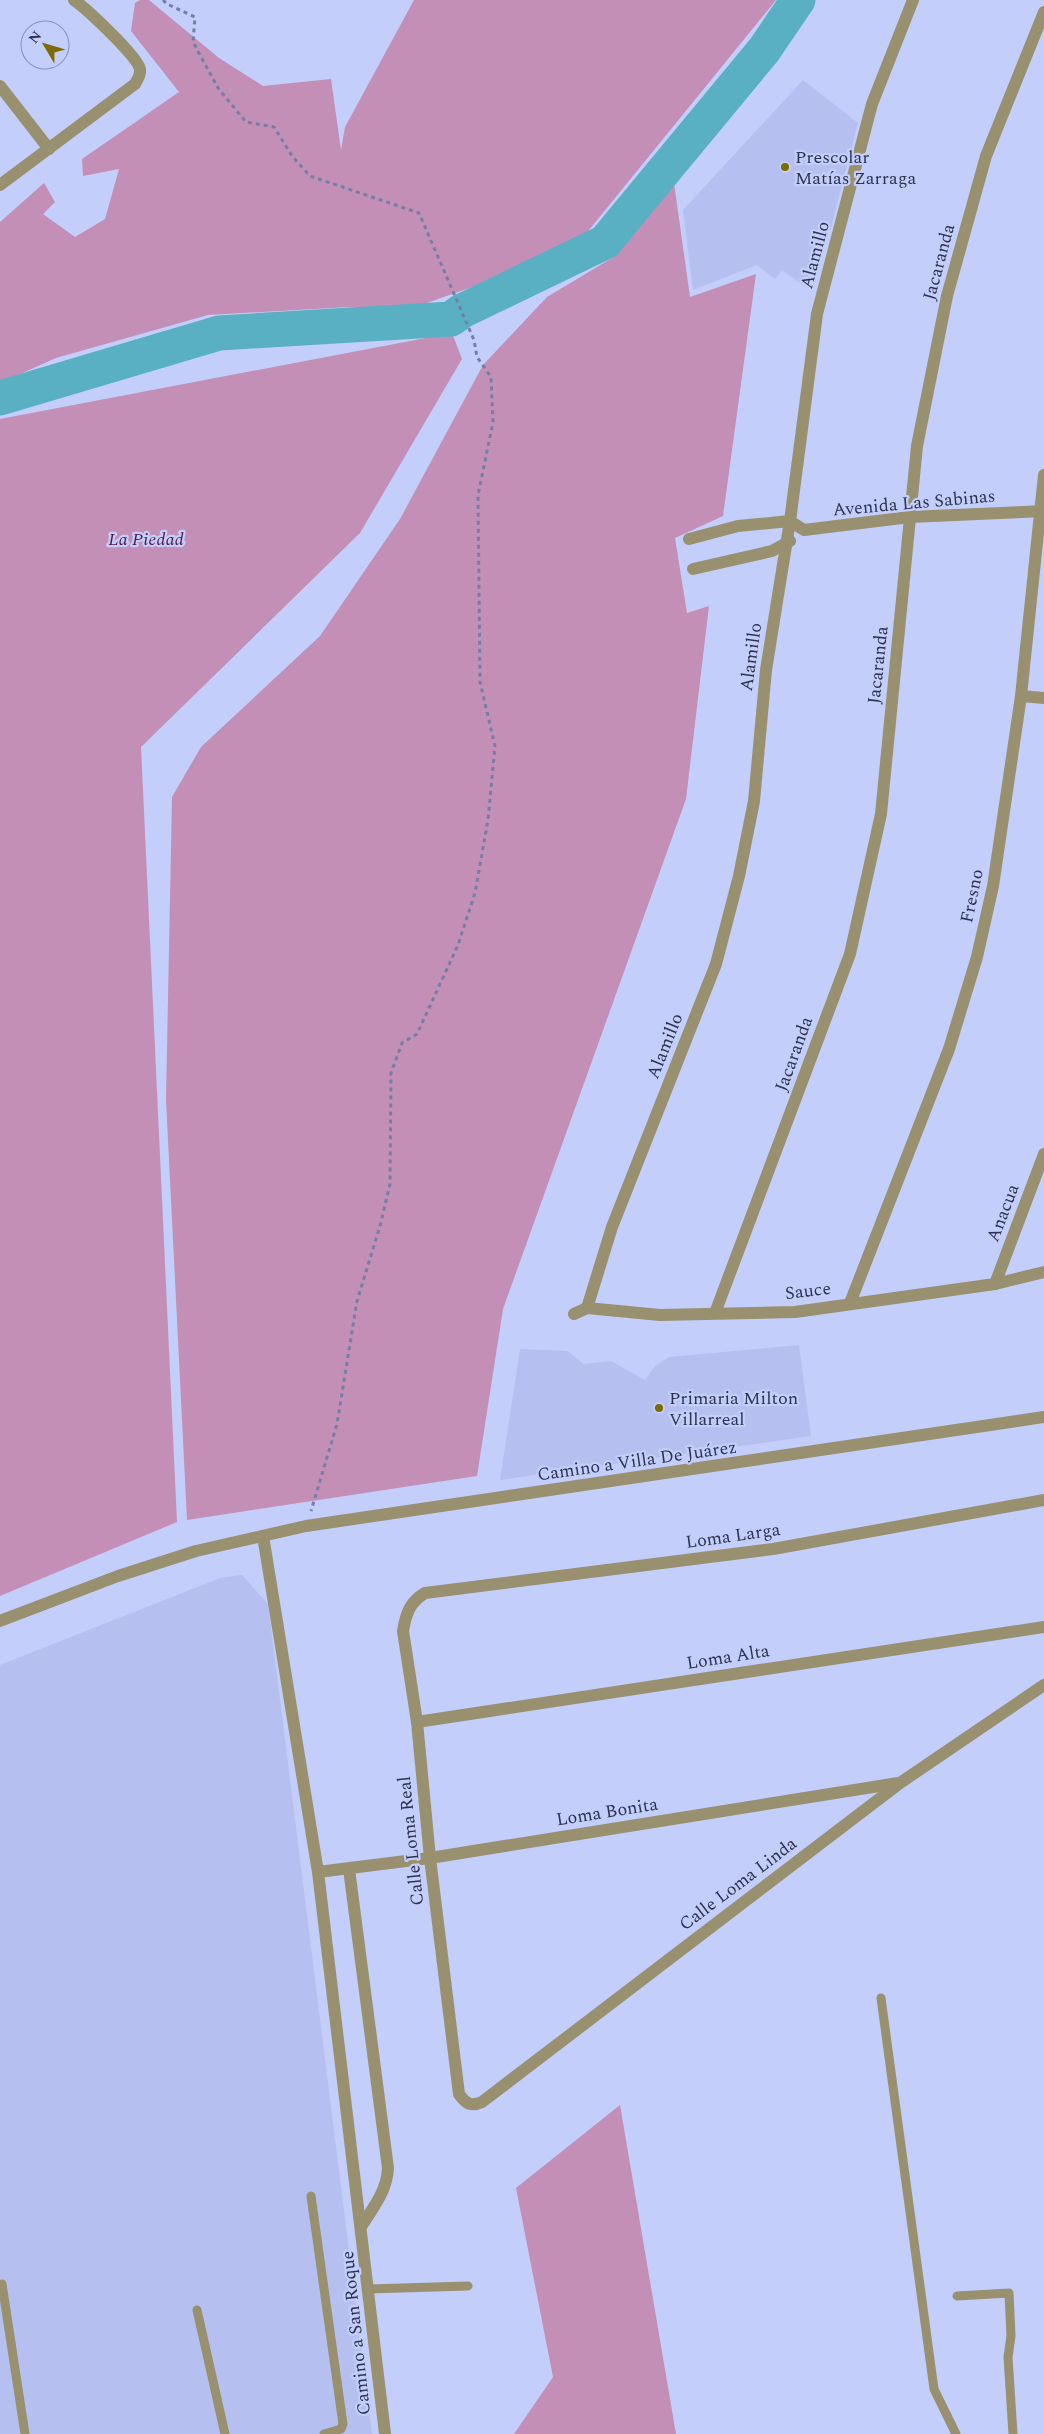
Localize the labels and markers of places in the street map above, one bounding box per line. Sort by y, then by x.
place label: Prescolar Matías Zarraga [795,144,916,192]
marker: Prescolar Matías Zarraga [779,161,791,173]
place label: Primaria Milton Villarreal [669,1385,798,1433]
marker: Primaria Milton Villarreal [653,1402,665,1414]

